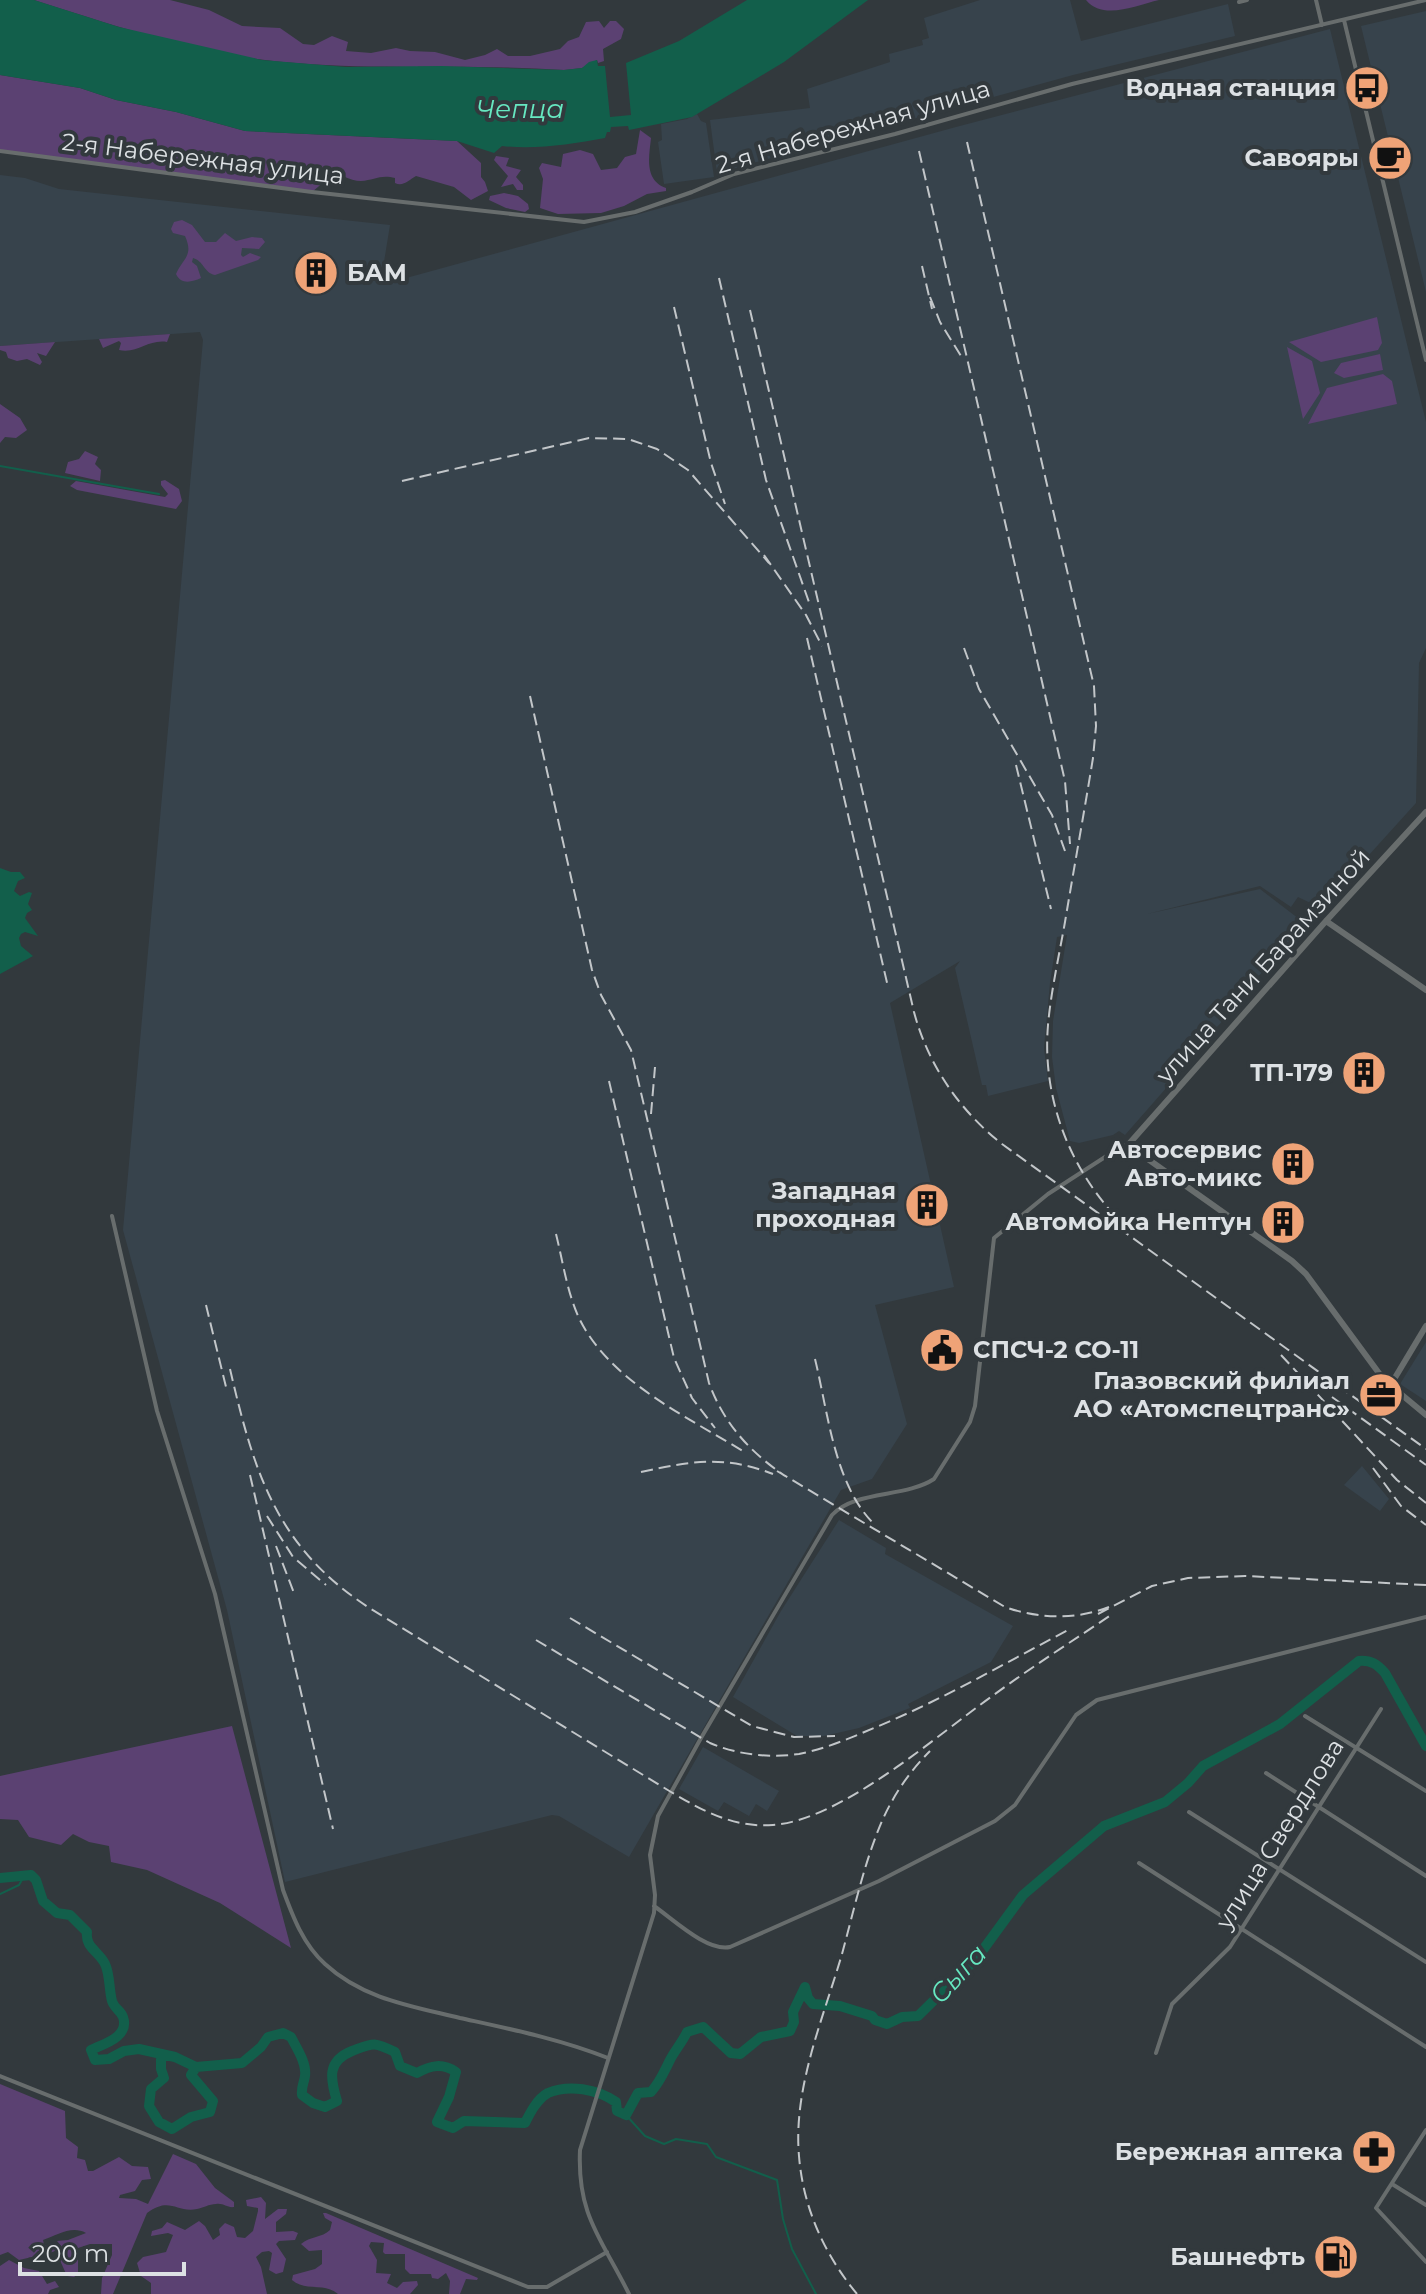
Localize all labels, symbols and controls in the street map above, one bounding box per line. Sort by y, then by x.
bus stop icon: Водная станция [1343,64,1391,112]
street label: 2-я Набережная улица [712,73,993,180]
place label: Водная станция [1126,73,1336,102]
water label: Чепца [476,93,564,125]
street label: 2-я Набережная улица [60,127,346,190]
cafe icon: Савояры [1366,134,1414,182]
place label: Савояры [1245,143,1359,172]
building icon: БАМ [292,249,340,297]
place label: БАМ [347,258,407,287]
street label: улица Тани Барамзиной [1149,842,1376,1090]
building icon: ТП-179 [1340,1049,1388,1097]
place label: ТП-179 [1250,1058,1333,1087]
place label: Автосервис Авто-микс [1108,1135,1262,1192]
building icon: Автосервис Авто-микс [1269,1140,1317,1188]
place label: Западная проходная [755,1176,896,1233]
building icon: Западная проходная [903,1181,951,1229]
building icon: Автомойка Нептун [1259,1198,1307,1246]
place label: Автомойка Нептун [1005,1207,1252,1236]
public building icon: СПСЧ-2 СО-11 [918,1326,966,1374]
place label: СПСЧ-2 СО-11 [973,1335,1139,1364]
place label: Глазовский филиал АО «Атомспецтранс» [1073,1366,1350,1423]
office icon: Глазовский филиал АО «Атомспецтранс» [1357,1371,1405,1419]
street label: улица Свердлова [1209,1733,1350,1935]
water label: Сыга [923,1938,993,2010]
pharmacy icon: Бережная аптека [1350,2128,1398,2176]
place label: Бережная аптека [1115,2137,1343,2166]
scale bar [20,2226,184,2276]
fuel station icon: Башнефть [1312,2233,1360,2281]
text: 200 m [32,2239,109,2268]
place label: Башнефть [1170,2242,1305,2271]

